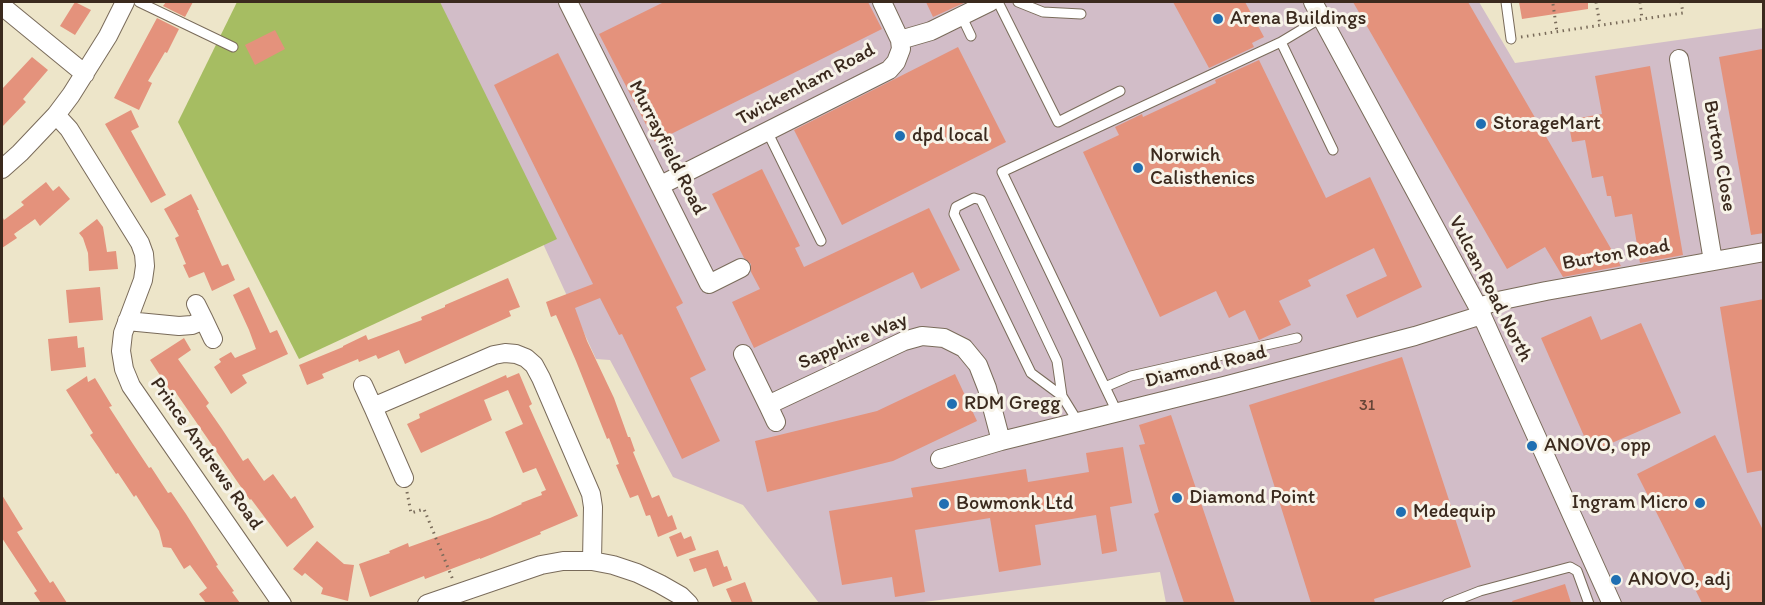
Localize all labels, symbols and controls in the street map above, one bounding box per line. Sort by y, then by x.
place label: Arena Buildings [1230,7,1366,31]
marker: Arena Buildings [1211,12,1225,26]
street label: Twickenham Road [733,38,879,132]
street label: Murrayfield Road [623,77,711,219]
street label: Burton Close [1697,98,1741,214]
place label: StorageMart [1493,112,1601,136]
marker: StorageMart [1474,117,1488,131]
place label: dpd local [912,124,989,148]
marker: dpd local [893,129,907,143]
place label: Norwich Calisthenics [1150,144,1255,191]
marker: Norwich Calisthenics [1131,161,1145,175]
street label: Vulcan Road North [1443,212,1537,366]
street label: Burton Road [1561,234,1671,276]
street label: Sapphire Way [795,308,911,376]
street label: Diamond Road [1143,340,1269,394]
street label: Prince Andrews Road [144,373,268,535]
place label: RDM Gregg [964,392,1061,416]
house number: 31 [1359,396,1375,416]
marker: RDM Gregg [945,397,959,411]
place label: ANOVO, opp [1544,434,1651,458]
marker: ANOVO, opp [1525,439,1539,453]
place label: Diamond Point [1189,486,1315,510]
marker: Diamond Point [1170,491,1184,505]
place label: Ingram Micro [1571,491,1688,515]
place label: Bowmonk Ltd [956,492,1074,516]
marker: Ingram Micro [1693,496,1707,510]
marker: Bowmonk Ltd [937,497,951,511]
place label: Medequip [1413,500,1496,524]
marker: Medequip [1394,505,1408,519]
place label: ANOVO, adj [1628,568,1731,592]
marker: ANOVO, adj [1609,573,1623,587]

